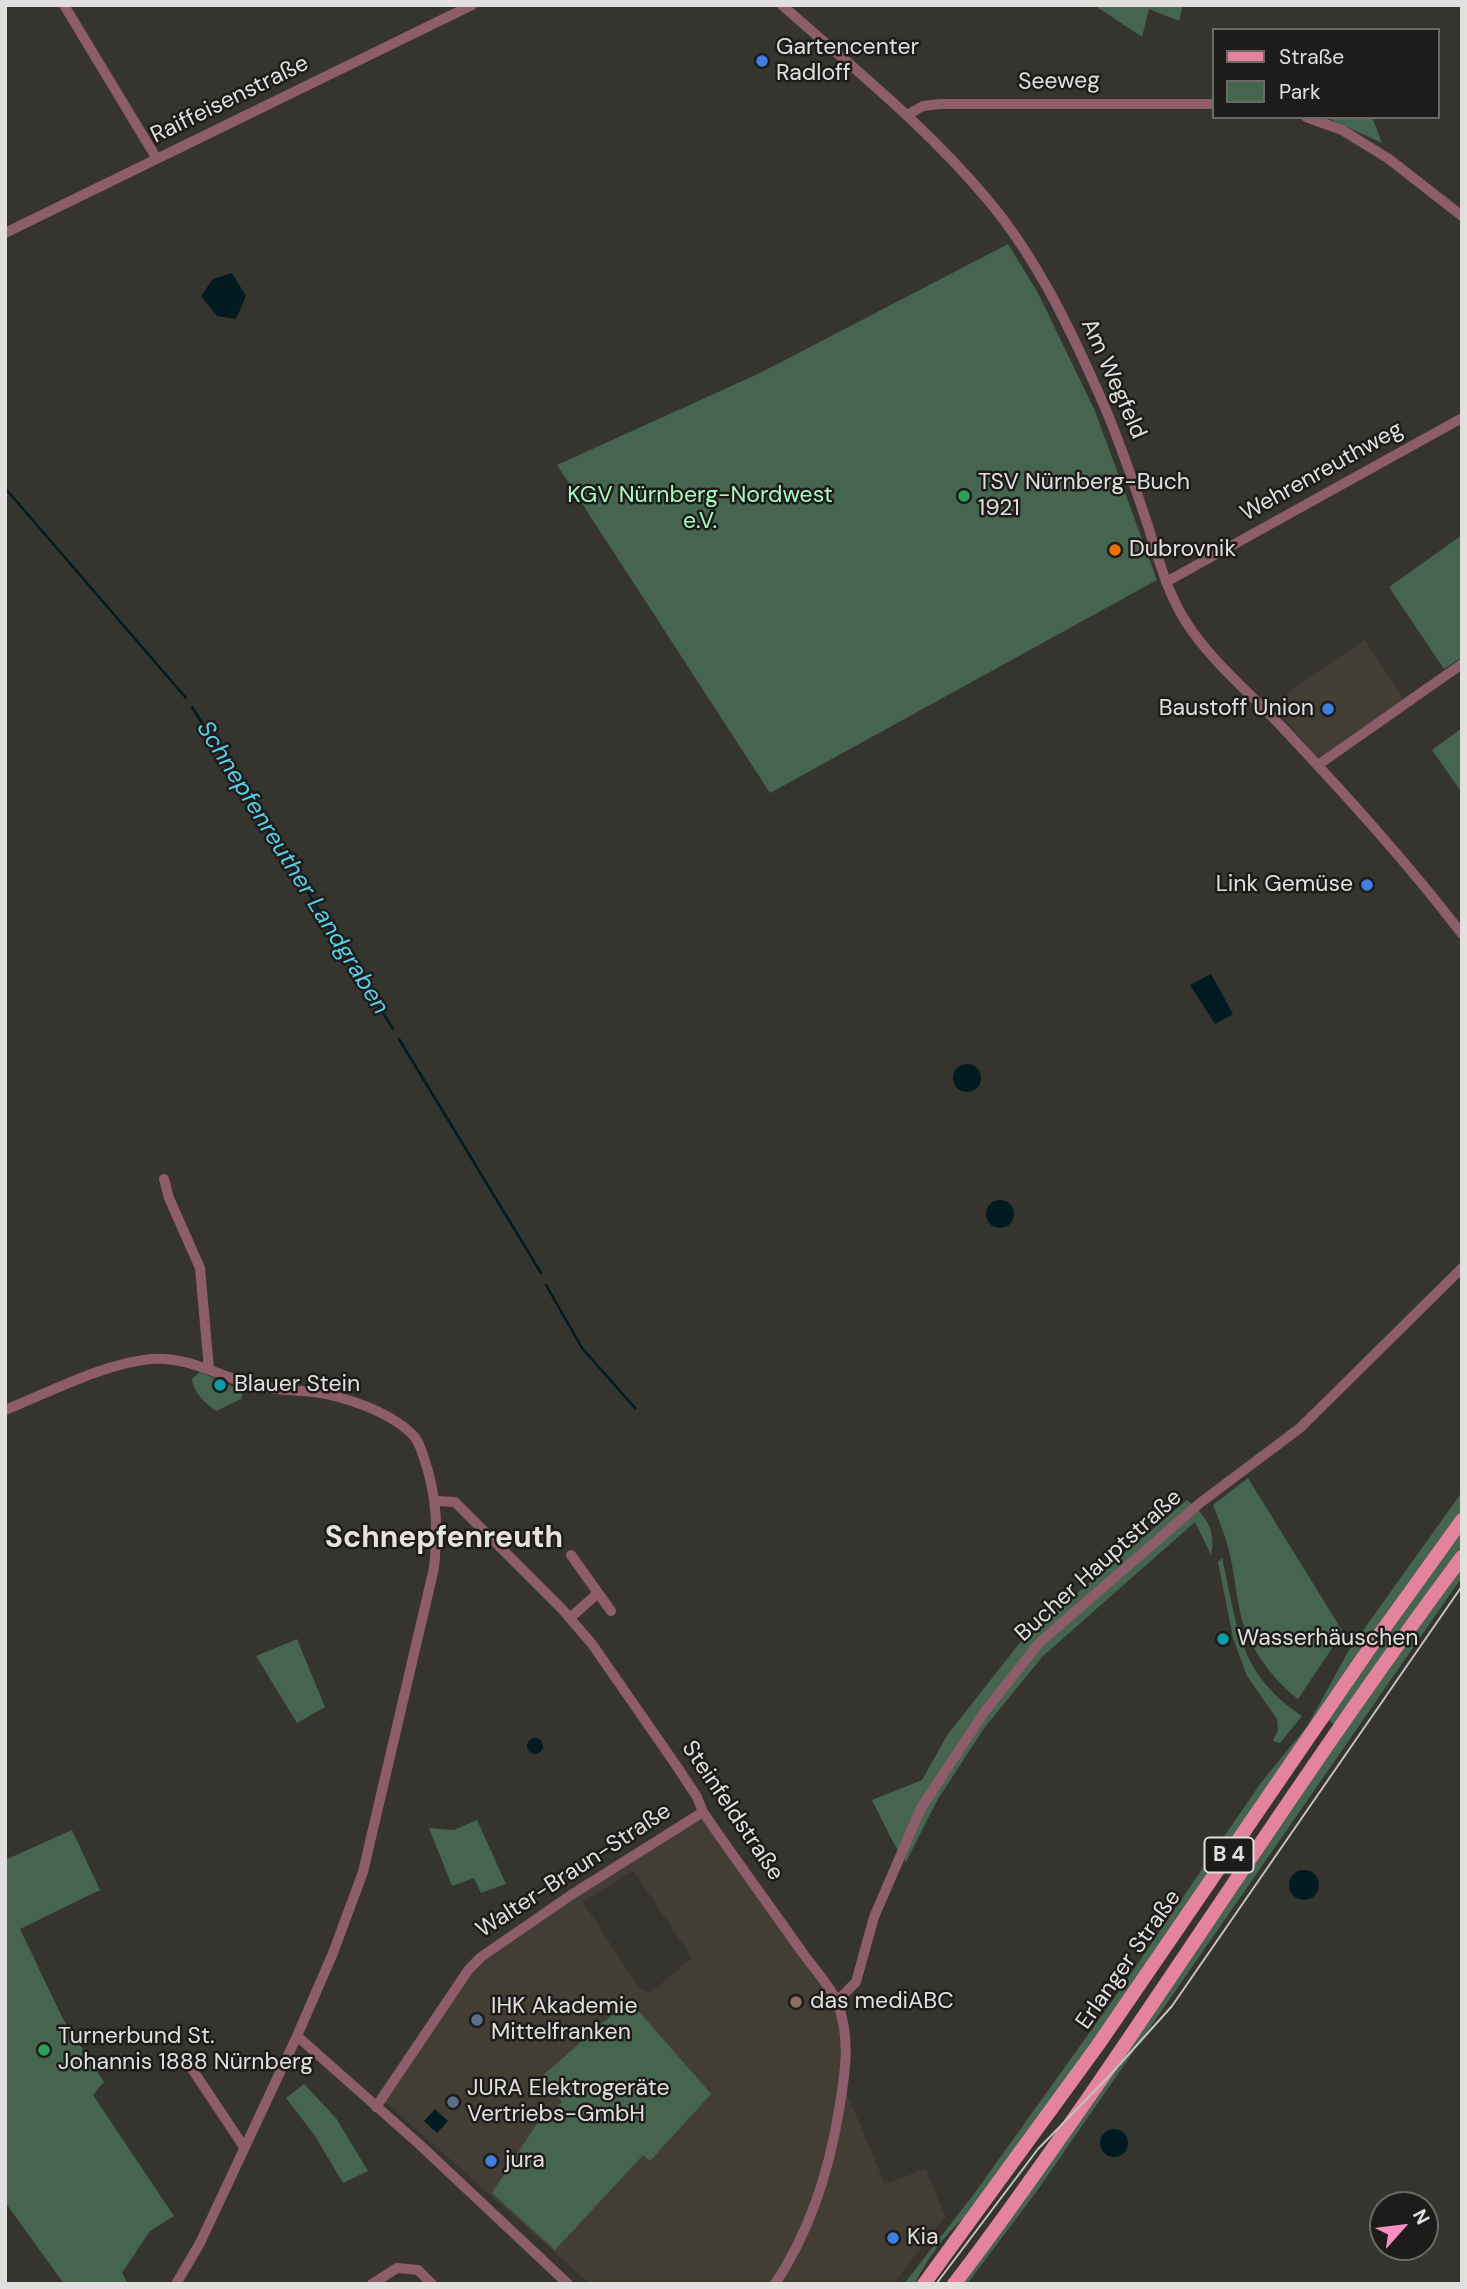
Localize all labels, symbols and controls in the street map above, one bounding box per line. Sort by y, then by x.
legend [1212,28,1439,119]
place label: Gartencenter Radloff [776,34,919,88]
text: Straße [1279,43,1344,71]
street label: Raiffeisenstraße [147,50,313,150]
marker: Gartencenter Radloff [754,53,770,69]
street label: Seeweg [1018,67,1100,97]
text: Park [1279,78,1320,106]
street label: Am Wegfeld [1074,315,1152,443]
street label: Wehrenreuthweg [1236,416,1408,528]
place label: TSV Nürnberg-Buch 1921 [978,469,1190,523]
park label: KGV Nürnberg-Nordwest e.V. [567,482,833,536]
marker: TSV Nürnberg-Buch 1921 [956,488,972,504]
place label: Dubrovnik [1129,536,1236,564]
marker: Dubrovnik [1107,542,1123,558]
place label: Baustoff Union [1159,695,1314,723]
marker: Baustoff Union [1320,701,1336,717]
water label: Schnepfenreuther Landgraben [190,716,394,1020]
place label: Link Gemüse [1216,871,1353,899]
marker: Link Gemüse [1359,877,1375,893]
place label: Blauer Stein [234,1371,360,1399]
marker: Blauer Stein [212,1377,228,1393]
street label: Bucher Hauptstraße [1010,1484,1188,1648]
district label: Schnepfenreuth [325,1521,563,1557]
place label: Wasserhäuschen [1237,1625,1418,1653]
marker: Wasserhäuschen [1215,1631,1231,1647]
street label: Steinfeldstraße [675,1736,789,1886]
street label: Walter-Braun-Straße [471,1798,677,1944]
road number: B 4 [1204,1838,1254,1872]
street label: Erlanger Straße [1071,1885,1187,2035]
place label: das mediABC [810,1988,954,2016]
place label: IHK Akademie Mittelfranken [491,1993,637,2047]
marker: das mediABC [788,1994,804,2010]
marker: IHK Akademie Mittelfranken [469,2012,485,2028]
place label: Turnerbund St. Johannis 1888 Nürnberg [58,2023,313,2077]
marker: Turnerbund St. Johannis 1888 Nürnberg [36,2042,52,2058]
place label: JURA Elektrogeräte Vertriebs-GmbH [467,2075,670,2129]
marker: JURA Elektrogeräte Vertriebs-GmbH [445,2094,461,2110]
place label: jura [505,2147,545,2175]
marker: jura [483,2153,499,2169]
north arrow [1369,2191,1439,2261]
text: N [1407,2205,1436,2229]
place label: Kia [907,2224,938,2252]
marker: Kia [885,2230,901,2246]

